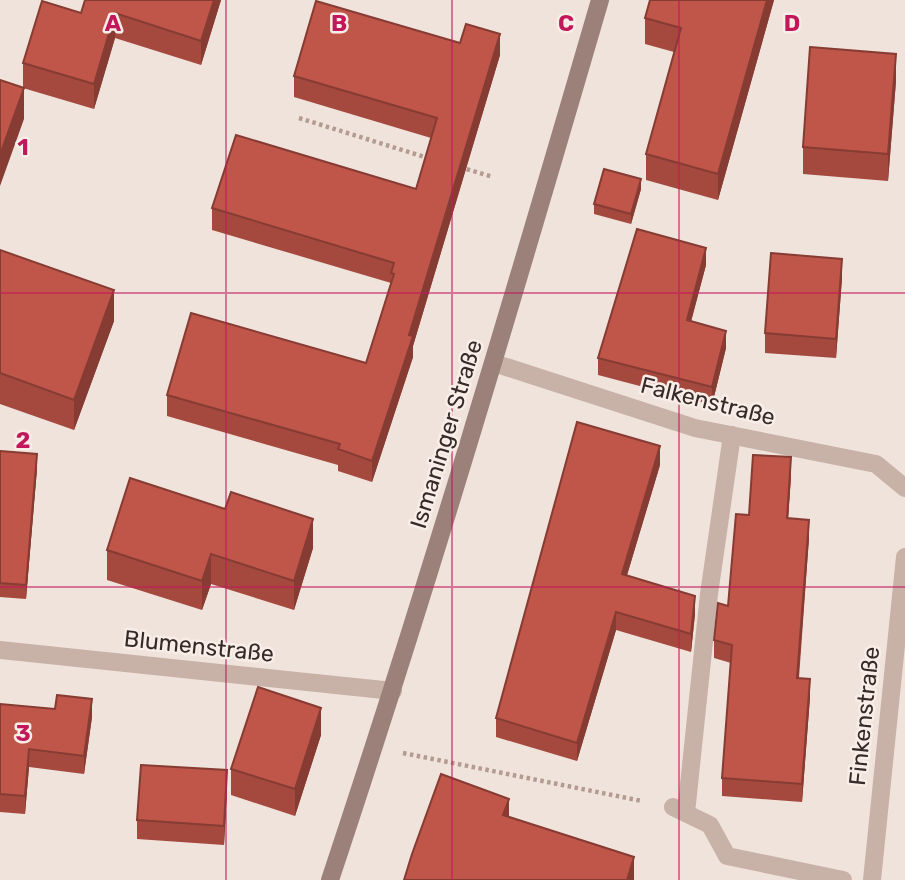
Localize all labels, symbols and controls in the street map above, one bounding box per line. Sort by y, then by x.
text: A [105,9,122,37]
text: B [331,9,347,37]
text: C [558,9,574,37]
text: D [784,9,800,37]
text: 1 [17,133,29,161]
street label: Ismaninger Straße [404,336,488,532]
street label: Falkenstraße [638,371,778,431]
text: 2 [16,426,30,454]
street label: Blumenstraße [123,624,275,668]
street label: Finkenstraße [843,645,885,787]
text: 3 [15,719,31,747]

